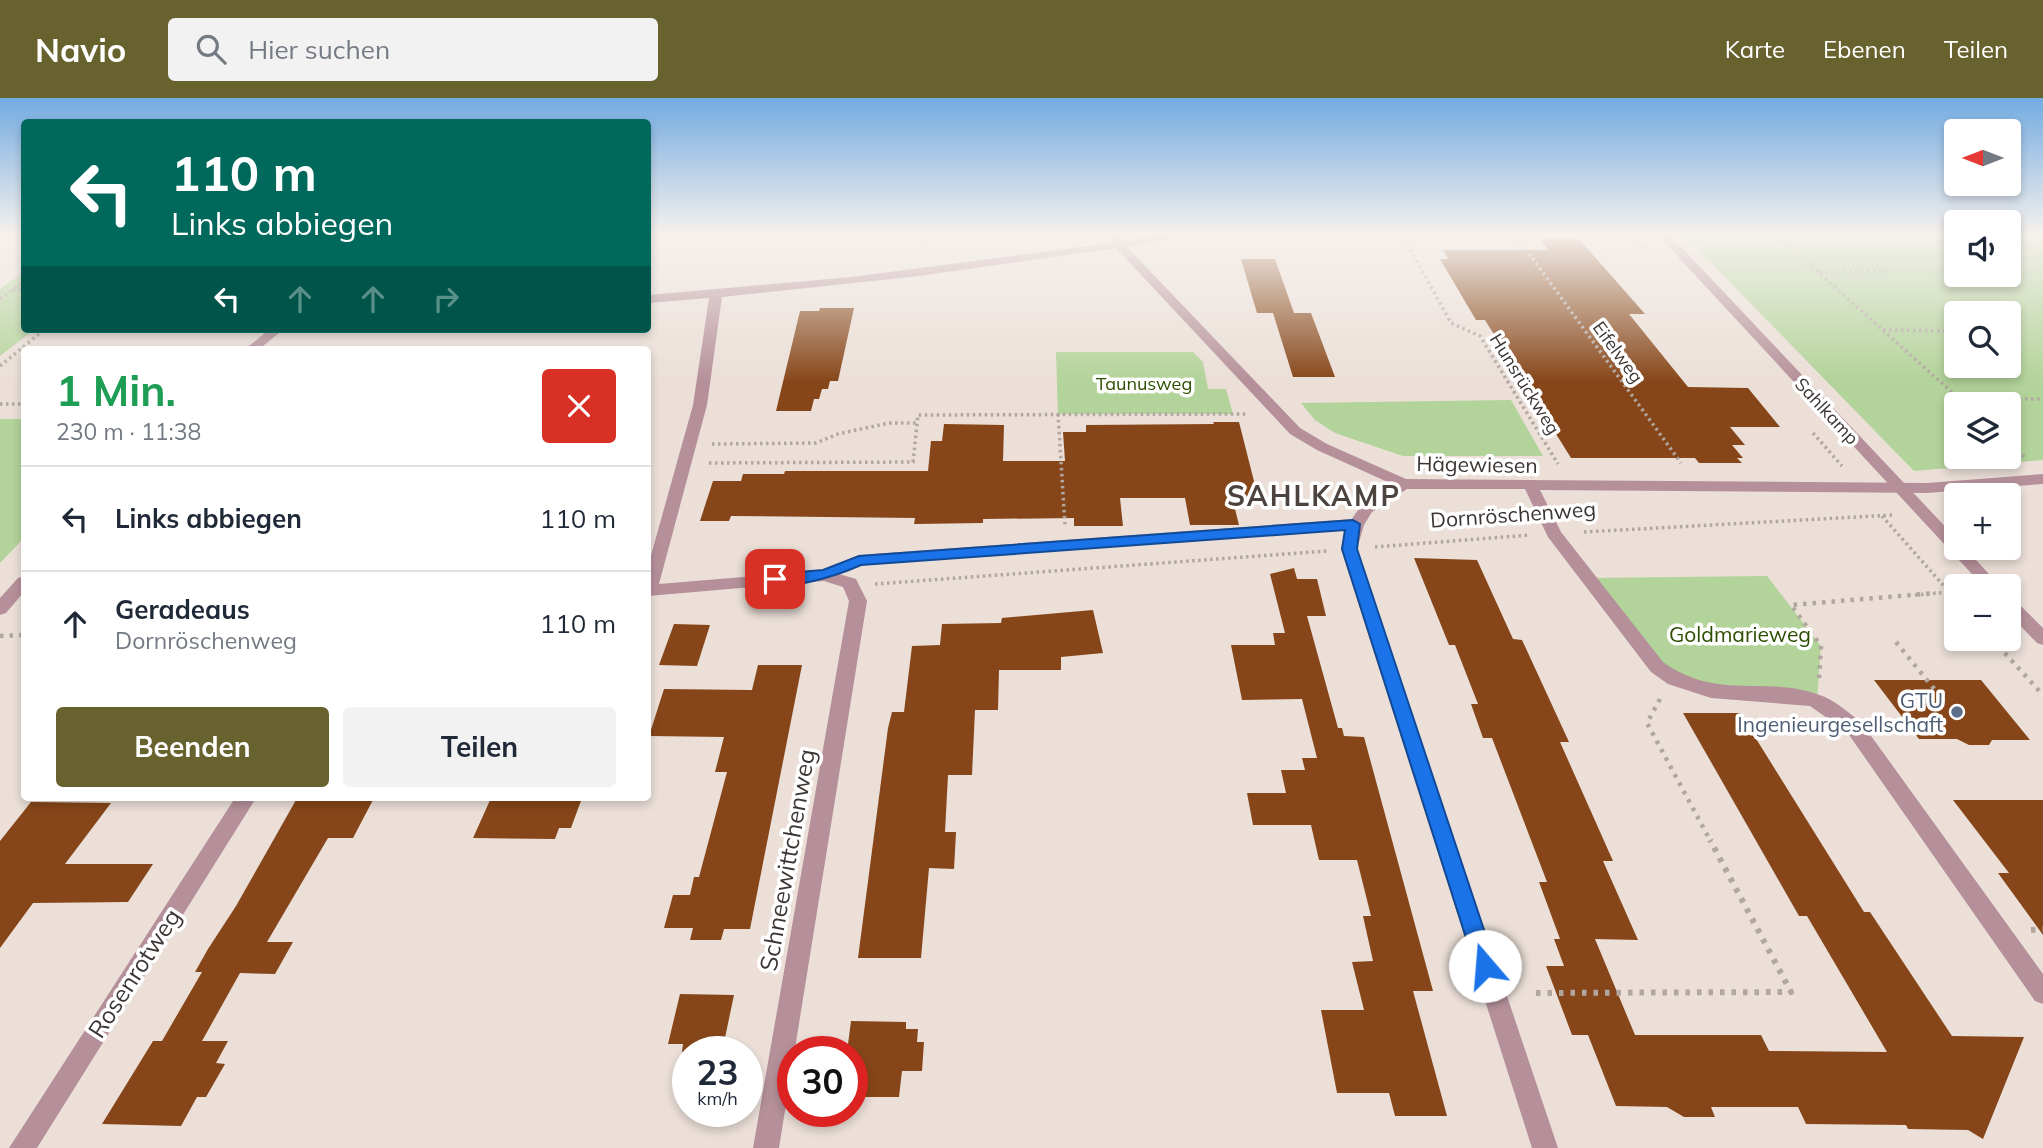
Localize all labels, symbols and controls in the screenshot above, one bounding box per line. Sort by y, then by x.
search box [168,18,658,81]
text: Navio [35,29,126,70]
icon: search [192,30,230,68]
text: Hier suchen [248,33,390,66]
text: Karte [1725,34,1785,64]
text: Ebenen [1823,34,1906,64]
text: Teilen [1944,34,2008,64]
north arrow [1944,119,2021,196]
map controls [1944,119,2021,651]
text: 110 m [171,142,317,203]
icon: left [56,147,147,238]
text: Links abbiegen [171,203,393,243]
button: sound [1944,210,2021,287]
icon: left [208,280,246,318]
icon: ahead [281,280,319,318]
icon: ahead [354,280,392,318]
icon: right [427,280,465,318]
button: search [1944,301,2021,378]
street label: Eifelweg [1588,317,1648,387]
street label: Hunsrückweg [1485,329,1565,439]
text: 1 Min. [56,364,176,417]
button: close [542,369,616,443]
park label: Taunusweg [1096,372,1192,395]
street label: Sahlkamp [1790,373,1864,449]
button: layers [1944,392,2021,469]
text: 230 m · 11:38 [56,417,201,446]
street label: Hägewiesen [1416,450,1538,478]
district label: SAHLKAMP [1227,478,1401,513]
button: + [1944,483,2021,560]
street label: Dornröschenweg [1429,495,1597,533]
icon: left [56,500,94,538]
text: Links abbiegen [115,502,302,535]
text: 110 m [540,502,616,535]
pin [745,549,805,609]
icon: arrive [756,560,794,598]
button: − [1944,574,2021,651]
text: Geradeaus [115,593,250,626]
icon: ahead [56,605,94,643]
text: 110 m [540,607,616,640]
park label: Goldmarieweg [1669,621,1811,647]
text: Dornröschenweg [115,626,297,655]
place label: GTU Ingenieurgesellschaft [1737,687,1943,737]
marker: GTU Ingenieurgesellschaft [1949,704,1965,720]
button: Beenden [56,707,329,787]
button: Teilen [343,707,616,787]
street label: Schneewittchenweg [753,747,821,973]
street label: Rosenrotweg [81,903,187,1043]
position arrow [1448,929,1522,1003]
speed limit sign: 30 [777,1036,868,1127]
text: 23 [696,1050,739,1094]
text: km/h [697,1087,738,1110]

